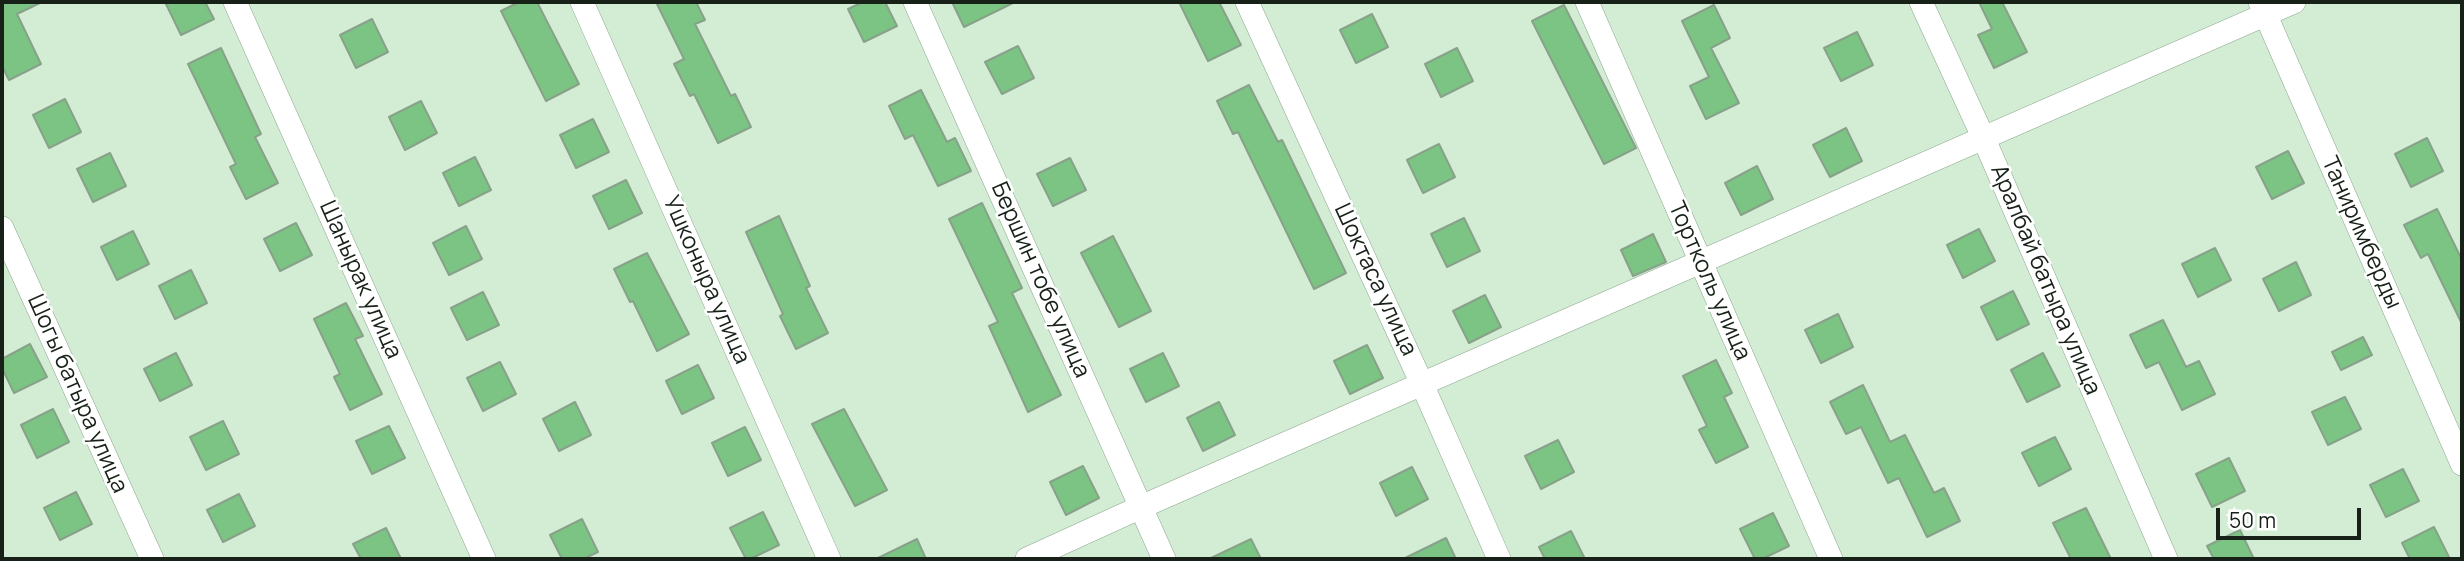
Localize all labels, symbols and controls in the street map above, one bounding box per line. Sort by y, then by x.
street label: Таниримберды [2315,153,2407,313]
street label: Аралбай батыра улица [1984,161,2106,399]
street label: Бершин тобе улица [984,178,1096,382]
street label: Ушконыра улица [657,192,755,368]
street label: Шанырак улица [313,197,407,363]
street label: Тортколь улица [1662,197,1756,365]
street label: Шоктаса улица [1328,199,1422,361]
street label: Шогы батыра улица [21,290,133,498]
scale bar [2219,494,2364,538]
text: 50 m [2229,506,2276,534]

